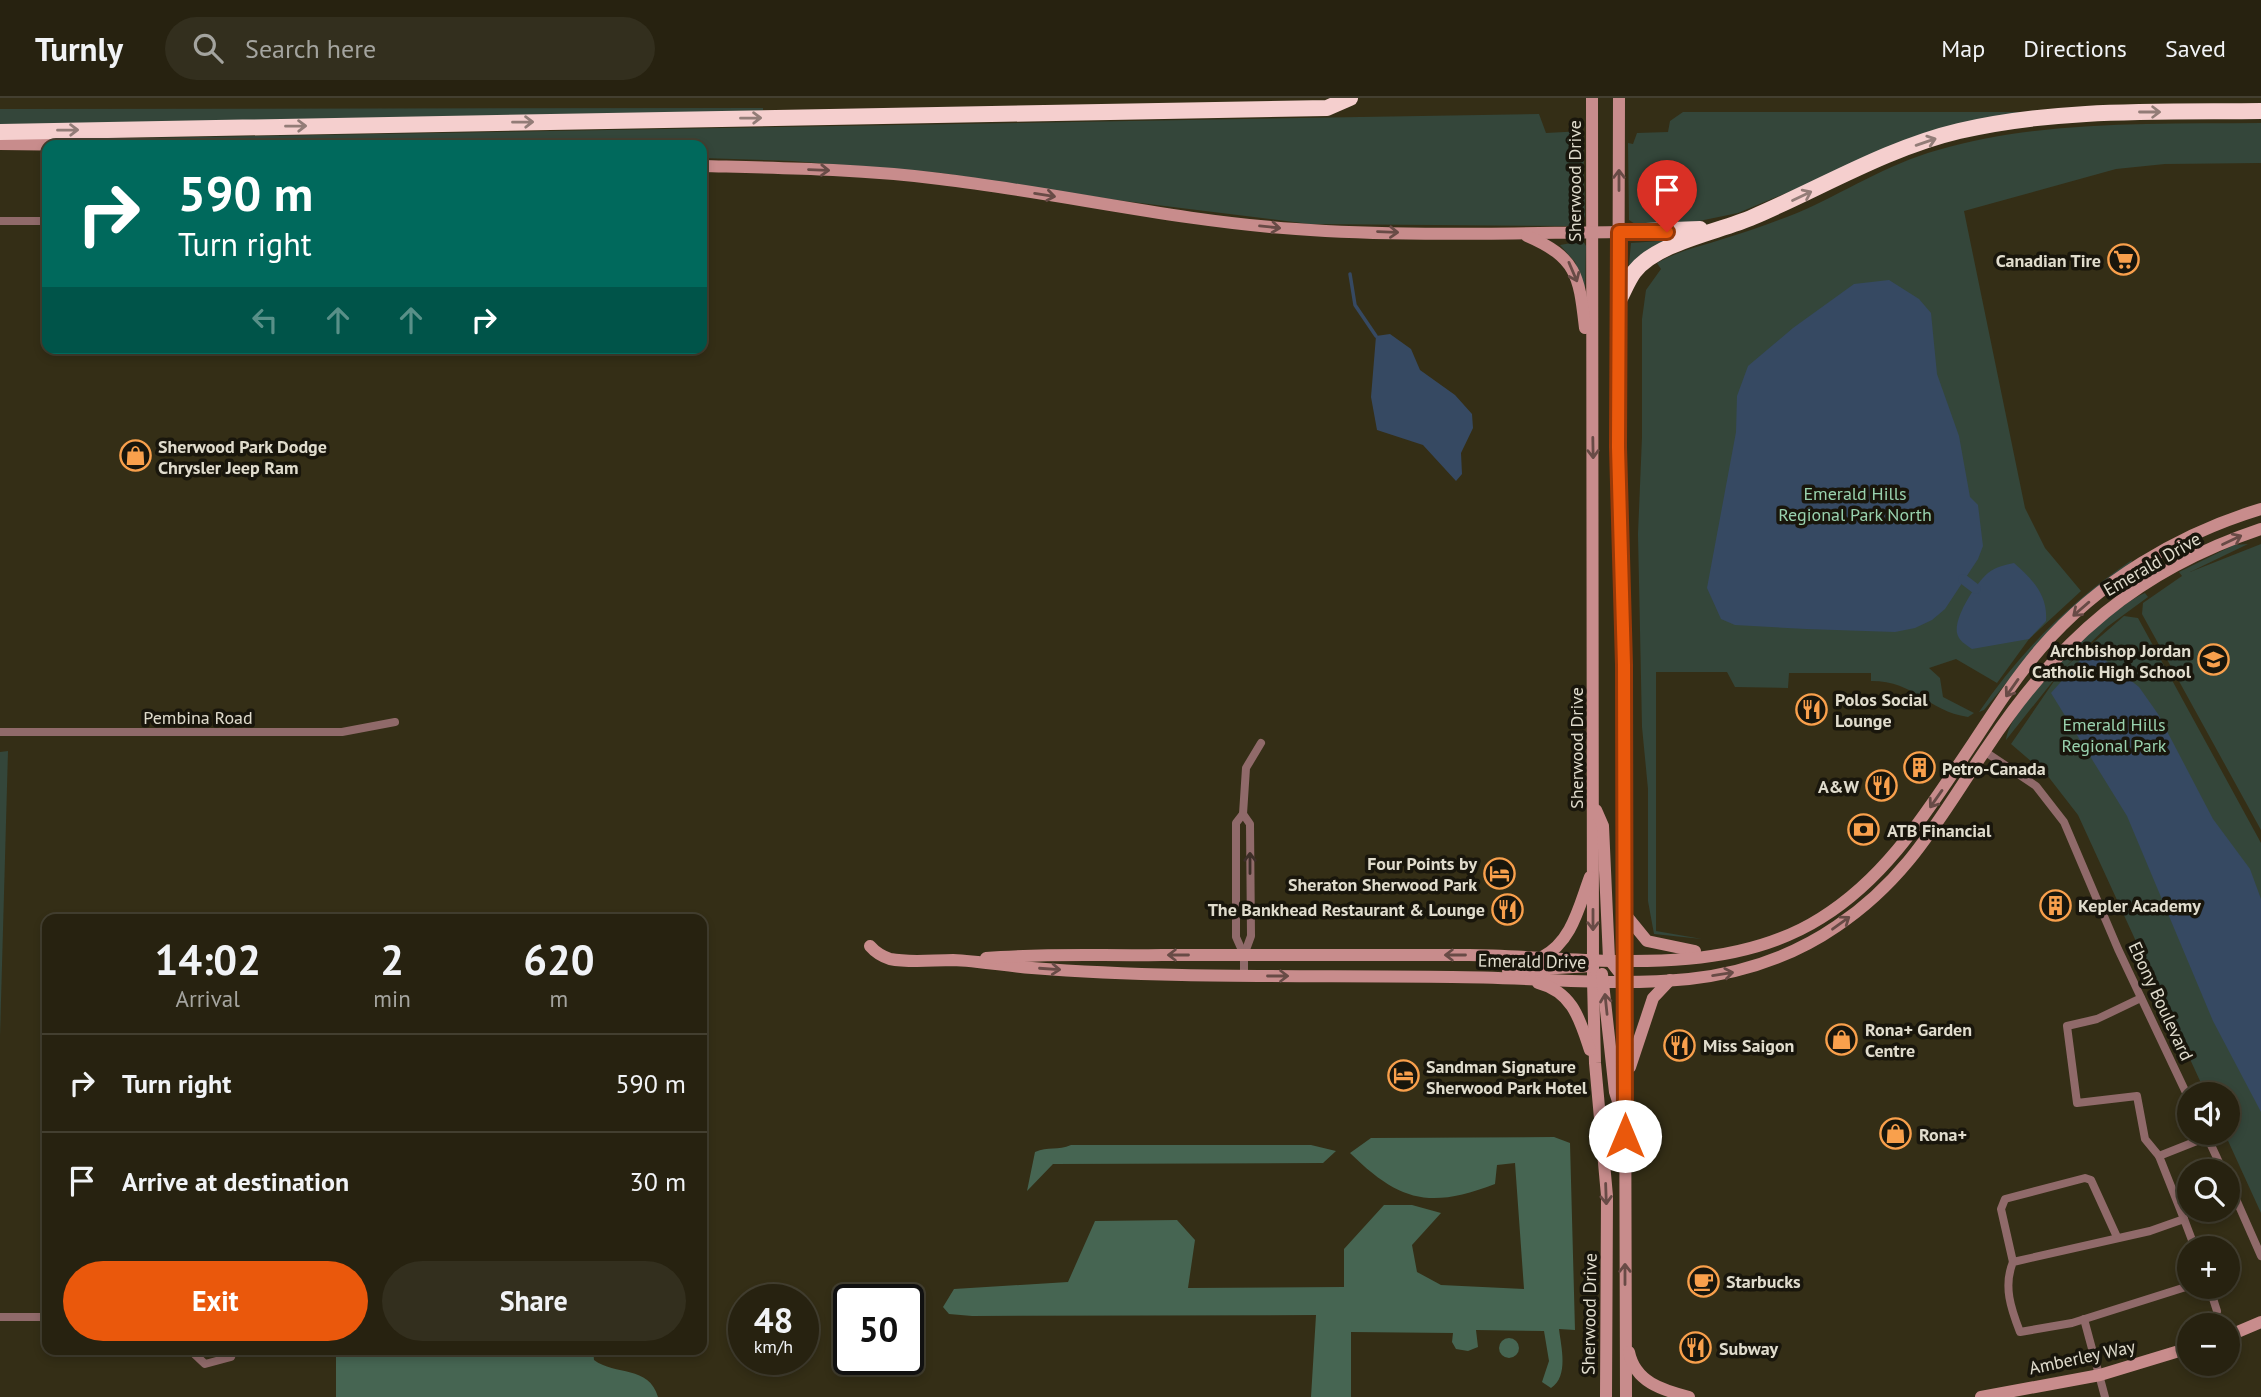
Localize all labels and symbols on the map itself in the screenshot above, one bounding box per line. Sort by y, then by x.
one-way arrow [2139,105,2162,119]
one-way arrow [739,111,762,125]
one-way arrow [511,115,534,129]
one-way arrow [284,120,307,133]
street label: Sherwood Drive [1563,120,1586,242]
one-way arrow [56,124,79,137]
one-way arrow [1915,135,1937,147]
pin [1637,160,1697,232]
one-way arrow [807,163,830,176]
one-way arrow [1612,168,1626,191]
one-way arrow [1033,189,1056,202]
one-way arrow [1791,189,1812,202]
one-way arrow [1258,220,1281,233]
one-way arrow [1376,226,1399,239]
supermarket icon: Canadian Tire [2107,243,2141,277]
place label: Canadian Tire [1996,249,2101,272]
one-way arrow [1568,261,1581,282]
place label: Sherwood Park Dodge Chrysler Jeep Ram [158,435,327,479]
one-way arrow [1586,436,1599,459]
shop icon: Sherwood Park Dodge Chrysler Jeep Ram [118,439,152,473]
park label: Emerald Hills Regional Park North [1778,482,1932,526]
street label: Emerald Drive [2099,527,2205,601]
one-way arrow [2221,533,2242,546]
one-way arrow [2072,601,2090,617]
place label: Archbishop Jordan Catholic High School [2032,639,2192,683]
school or university icon: Archbishop Jordan Catholic High School [2197,643,2231,677]
one-way arrow [2005,678,2019,697]
street label: Sherwood Drive [1565,687,1588,809]
place label: Polos Social Lounge [1835,688,1928,732]
restaurant icon: Polos Social Lounge [1795,692,1829,726]
street label: Pembina Road [143,706,253,729]
park label: Emerald Hills Regional Park [2062,713,2167,757]
building icon: Petro-Canada [1902,751,1936,785]
place label: Petro-Canada [1942,757,2046,780]
restaurant icon: A&W [1865,769,1899,803]
place label: A&W [1818,775,1859,798]
one-way arrow [1929,789,1943,808]
bank icon: ATB Financial [1847,813,1881,847]
place label: ATB Financial [1887,819,1992,842]
one-way arrow [1243,852,1257,875]
place label: Four Points by Sheraton Sherwood Park [1288,852,1477,896]
hotel icon: Four Points by Sheraton Sherwood Park [1483,856,1517,890]
building icon: Kepler Academy [2038,888,2072,922]
restaurant icon: The Bankhead Restaurant & Lounge [1491,892,1525,926]
place label: Kepler Academy [2078,894,2201,917]
place label: The Bankhead Restaurant & Lounge [1208,898,1485,921]
one-way arrow [1586,909,1600,932]
one-way arrow [1831,916,1850,930]
street label: Ebony Boulevard [2123,938,2199,1064]
one-way arrow [1167,948,1190,962]
one-way arrow [1444,948,1467,962]
street label: Emerald Drive [1478,949,1586,973]
one-way arrow [1039,963,1061,976]
one-way arrow [1711,967,1734,980]
one-way arrow [1266,969,1289,983]
one-way arrow [1600,993,1613,1016]
place label: Rona+ Garden Centre [1865,1018,1972,1062]
shop icon: Rona+ Garden Centre [1825,1022,1859,1056]
restaurant icon: Miss Saigon [1663,1028,1697,1062]
place label: Miss Saigon [1703,1034,1794,1057]
place label: Sandman Signature Sherwood Park Hotel [1426,1055,1588,1099]
hotel icon: Sandman Signature Sherwood Park Hotel [1386,1059,1420,1093]
position arrow [1588,1099,1662,1173]
shop icon: Rona+ [1879,1117,1913,1151]
place label: Rona+ [1919,1123,1967,1146]
one-way arrow [1600,1183,1613,1206]
street label: Sherwood Drive [1576,1253,1602,1375]
one-way arrow [1618,1262,1632,1285]
cafe icon: Starbucks [1686,1264,1720,1298]
place label: Starbucks [1726,1270,1801,1293]
speed limit sign: 50 [833,1284,924,1375]
restaurant icon: Subway [1679,1331,1713,1365]
street label: Amberley Way [2027,1334,2138,1379]
place label: Subway [1719,1337,1779,1360]

